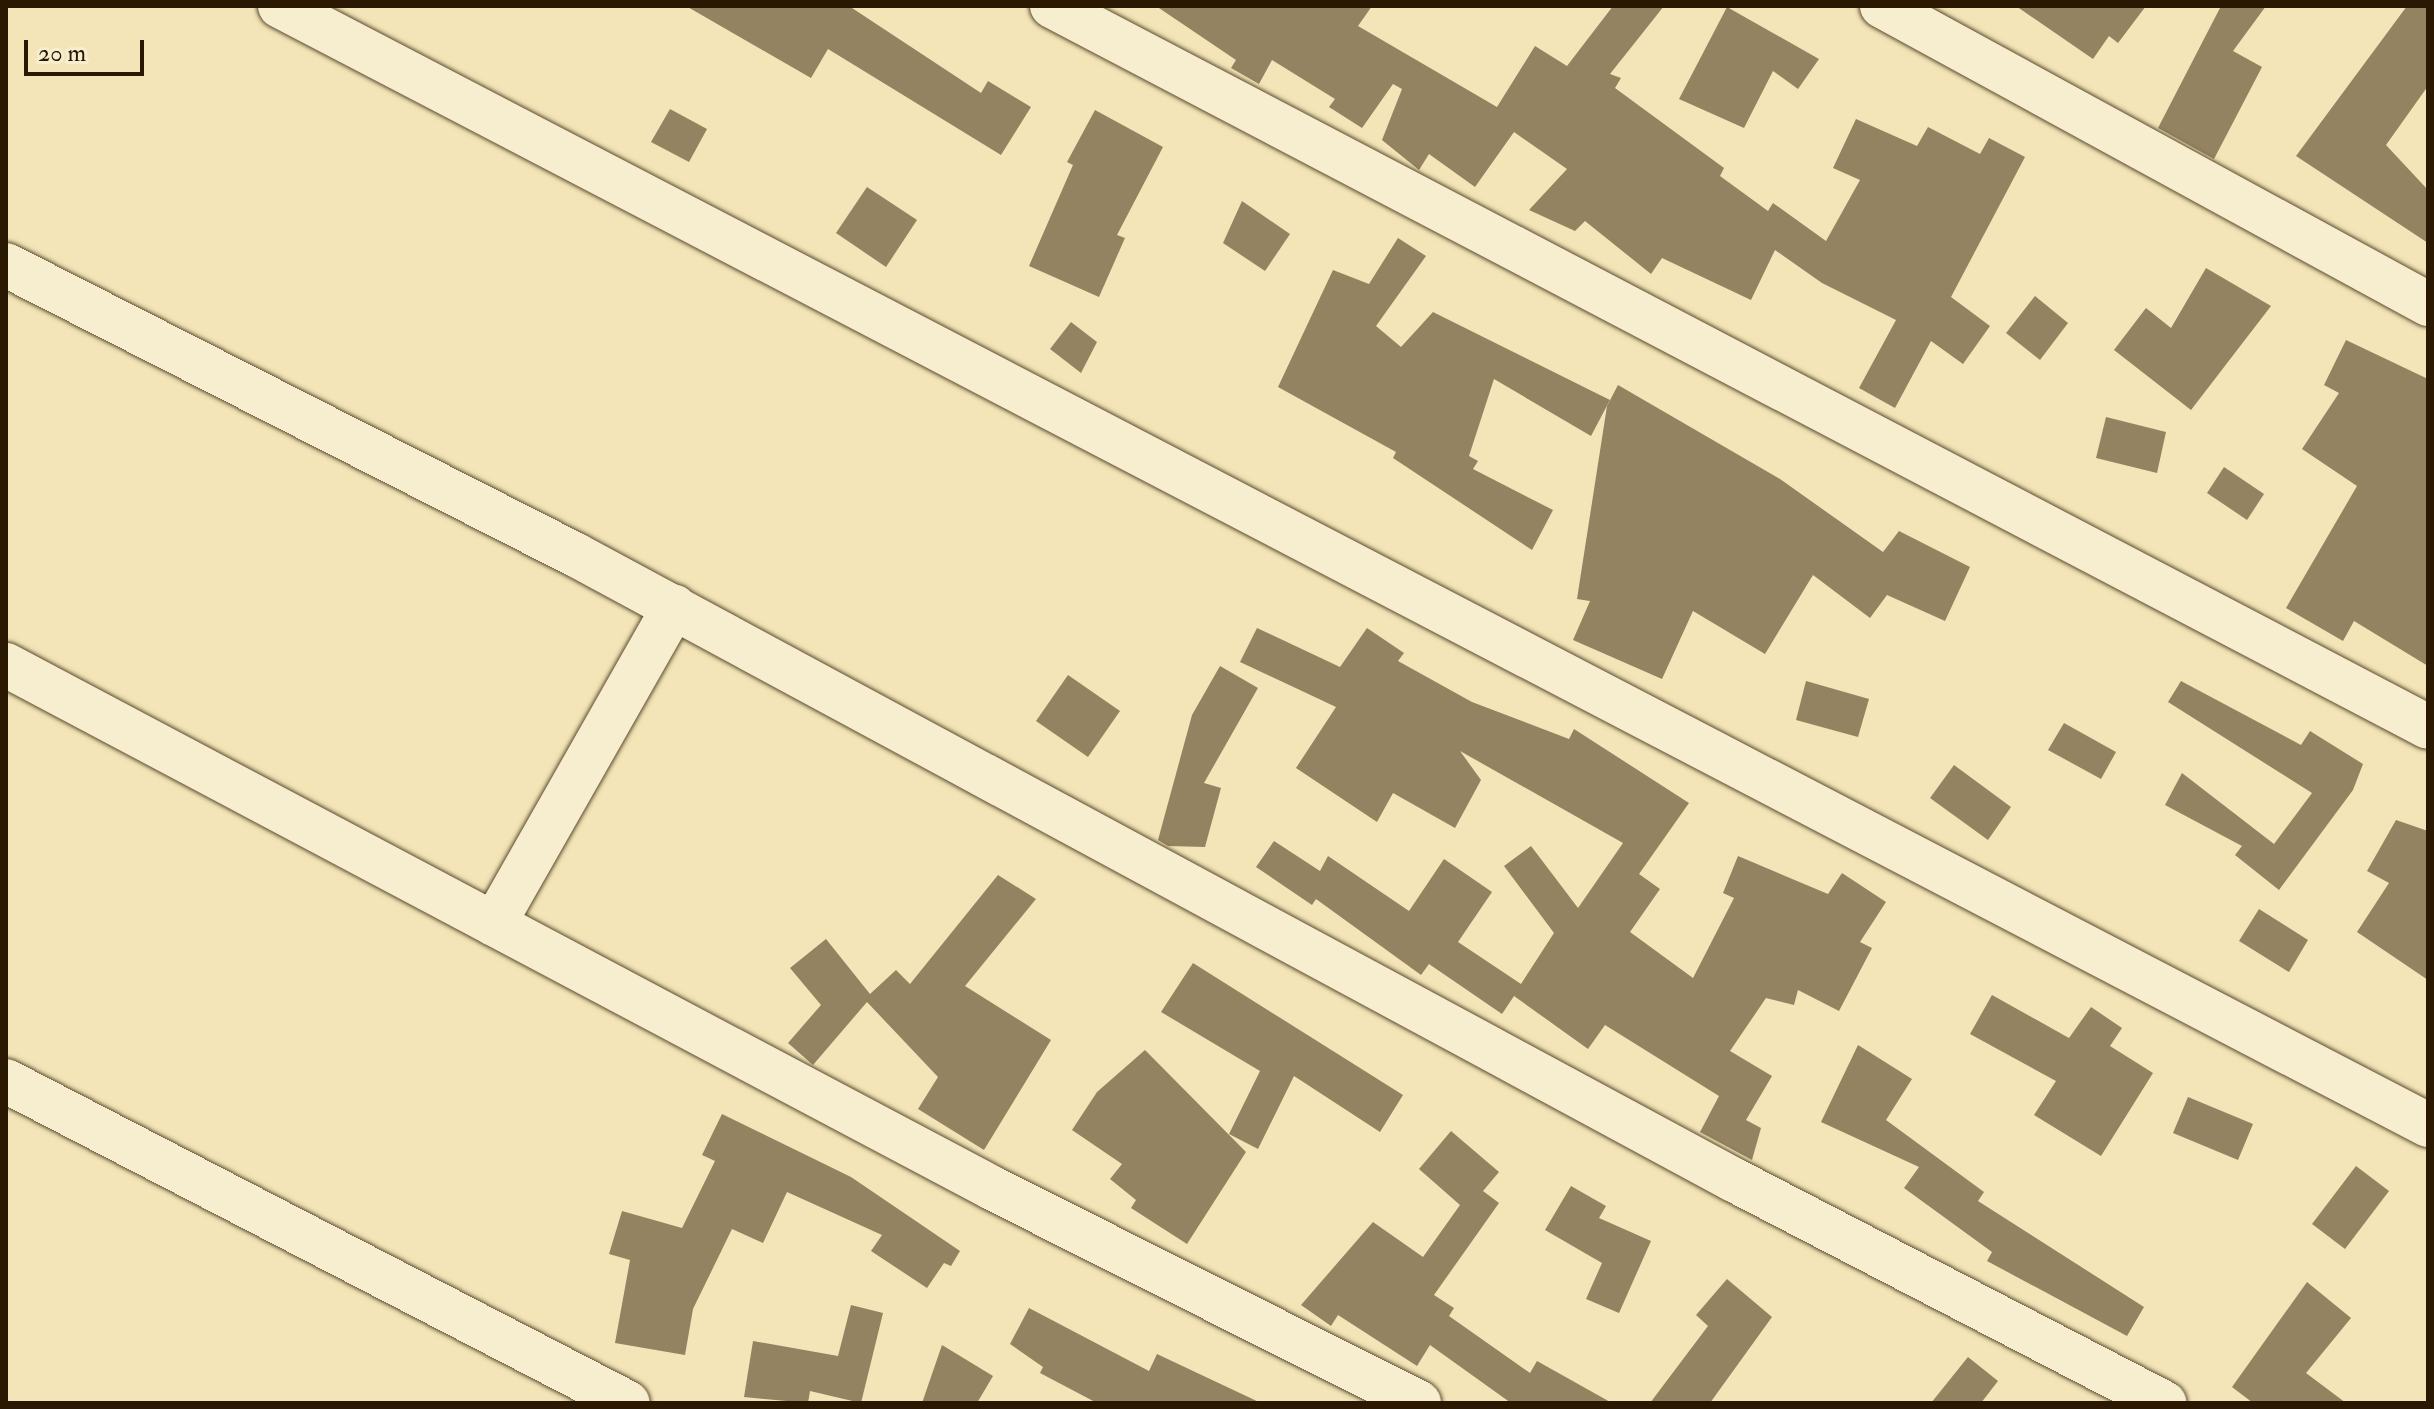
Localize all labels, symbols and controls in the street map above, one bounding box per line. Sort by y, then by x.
scale bar [28,24,148,74]
text: 20 m [38,38,86,69]

